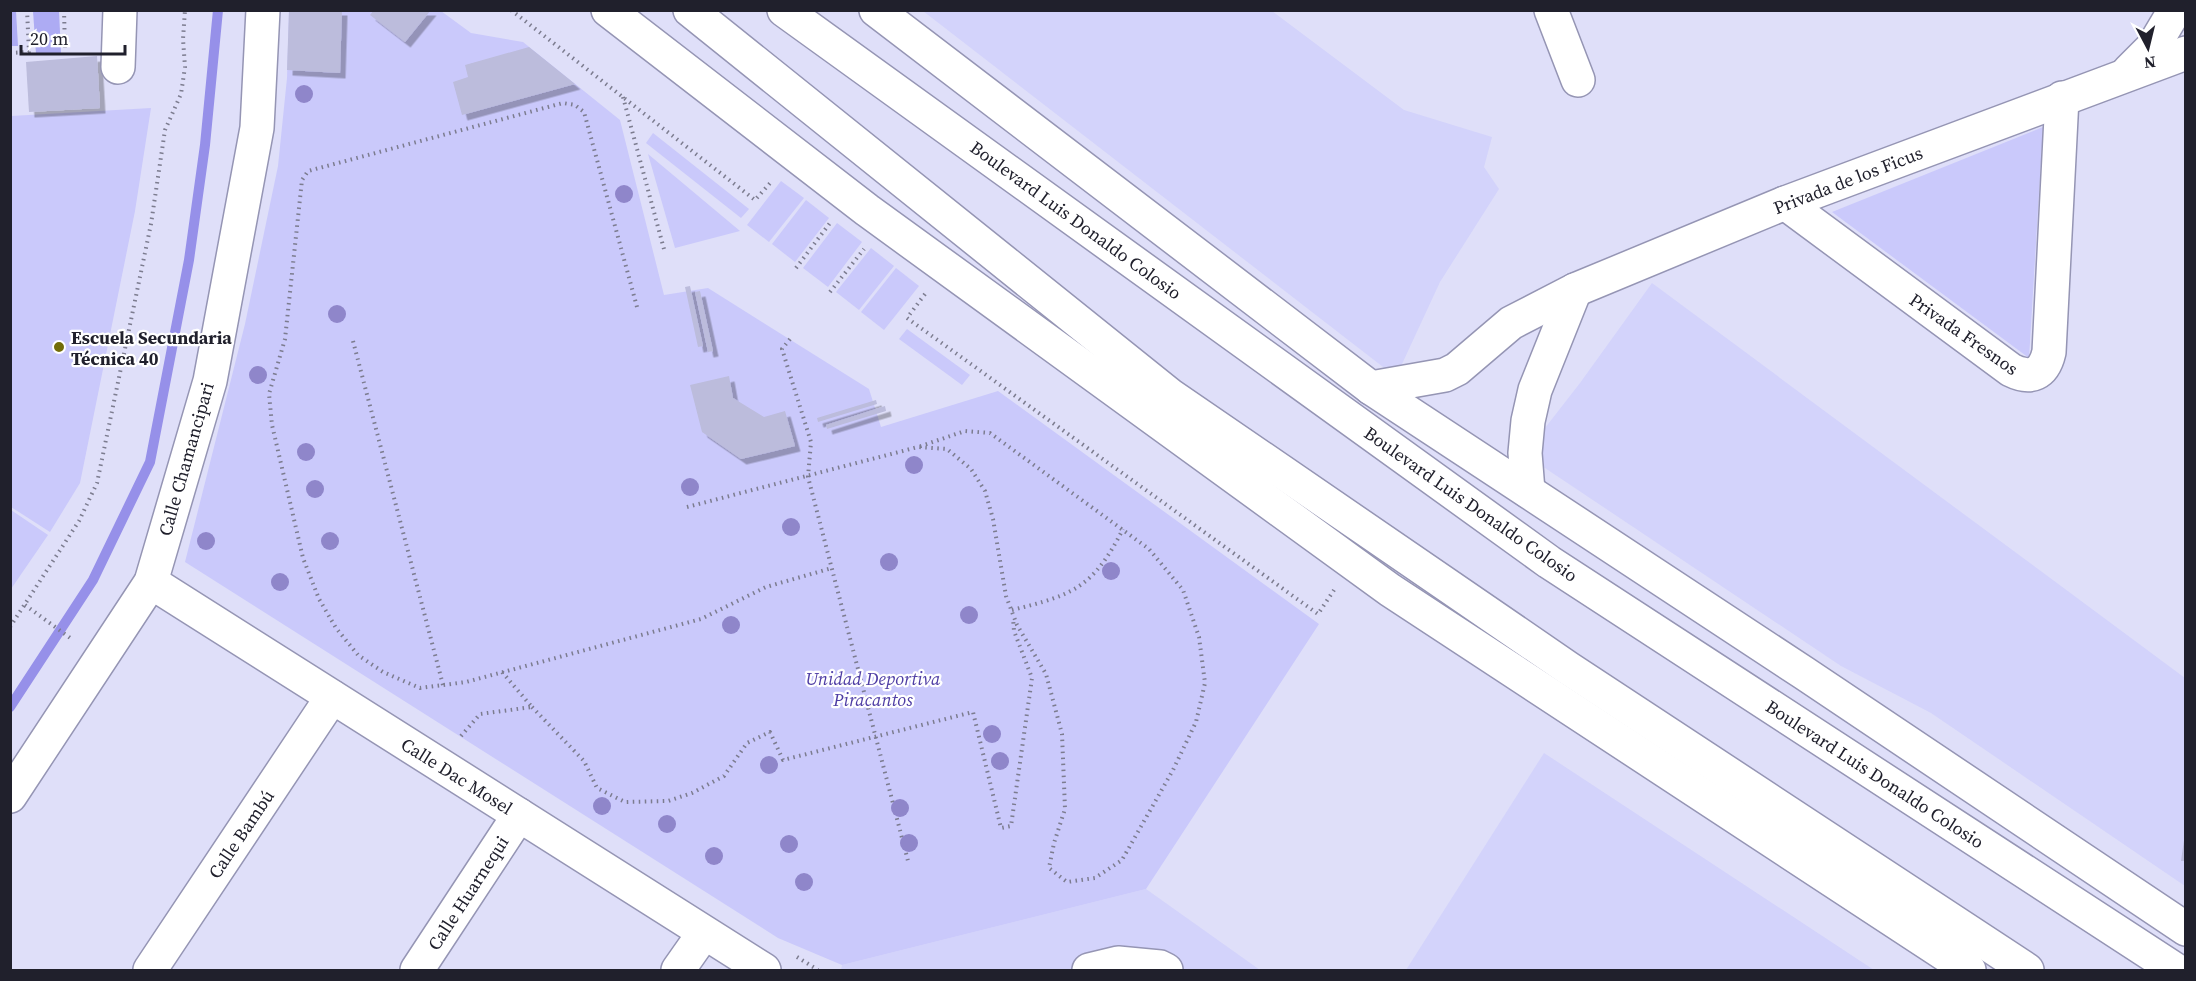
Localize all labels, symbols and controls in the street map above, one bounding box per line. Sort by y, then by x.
scale bar [21,18,124,56]
north arrow [2118,18,2178,78]
text: 20 m [30,26,68,51]
text: N [2142,51,2157,75]
street label: Boulevard Luis Donaldo Colosio [965,135,1187,305]
street label: Privada de los Ficus [1770,140,1926,220]
street label: Privada Fresnos [1905,287,2024,381]
place label: Escuela Secundaria Técnica 40 [71,325,232,371]
marker: Escuela Secundaria Técnica 40 [52,340,66,354]
street label: Calle Chamancipari [152,379,220,539]
street label: Boulevard Luis Donaldo Colosio [1359,420,1583,588]
park label: Unidad Deportiva Piracantos [806,666,941,712]
street label: Boulevard Luis Donaldo Colosio [1761,694,1989,854]
street label: Calle Dac Mosel [396,732,518,820]
street label: Calle Bambú [202,785,280,883]
street label: Calle Huarnequi [422,831,514,955]

